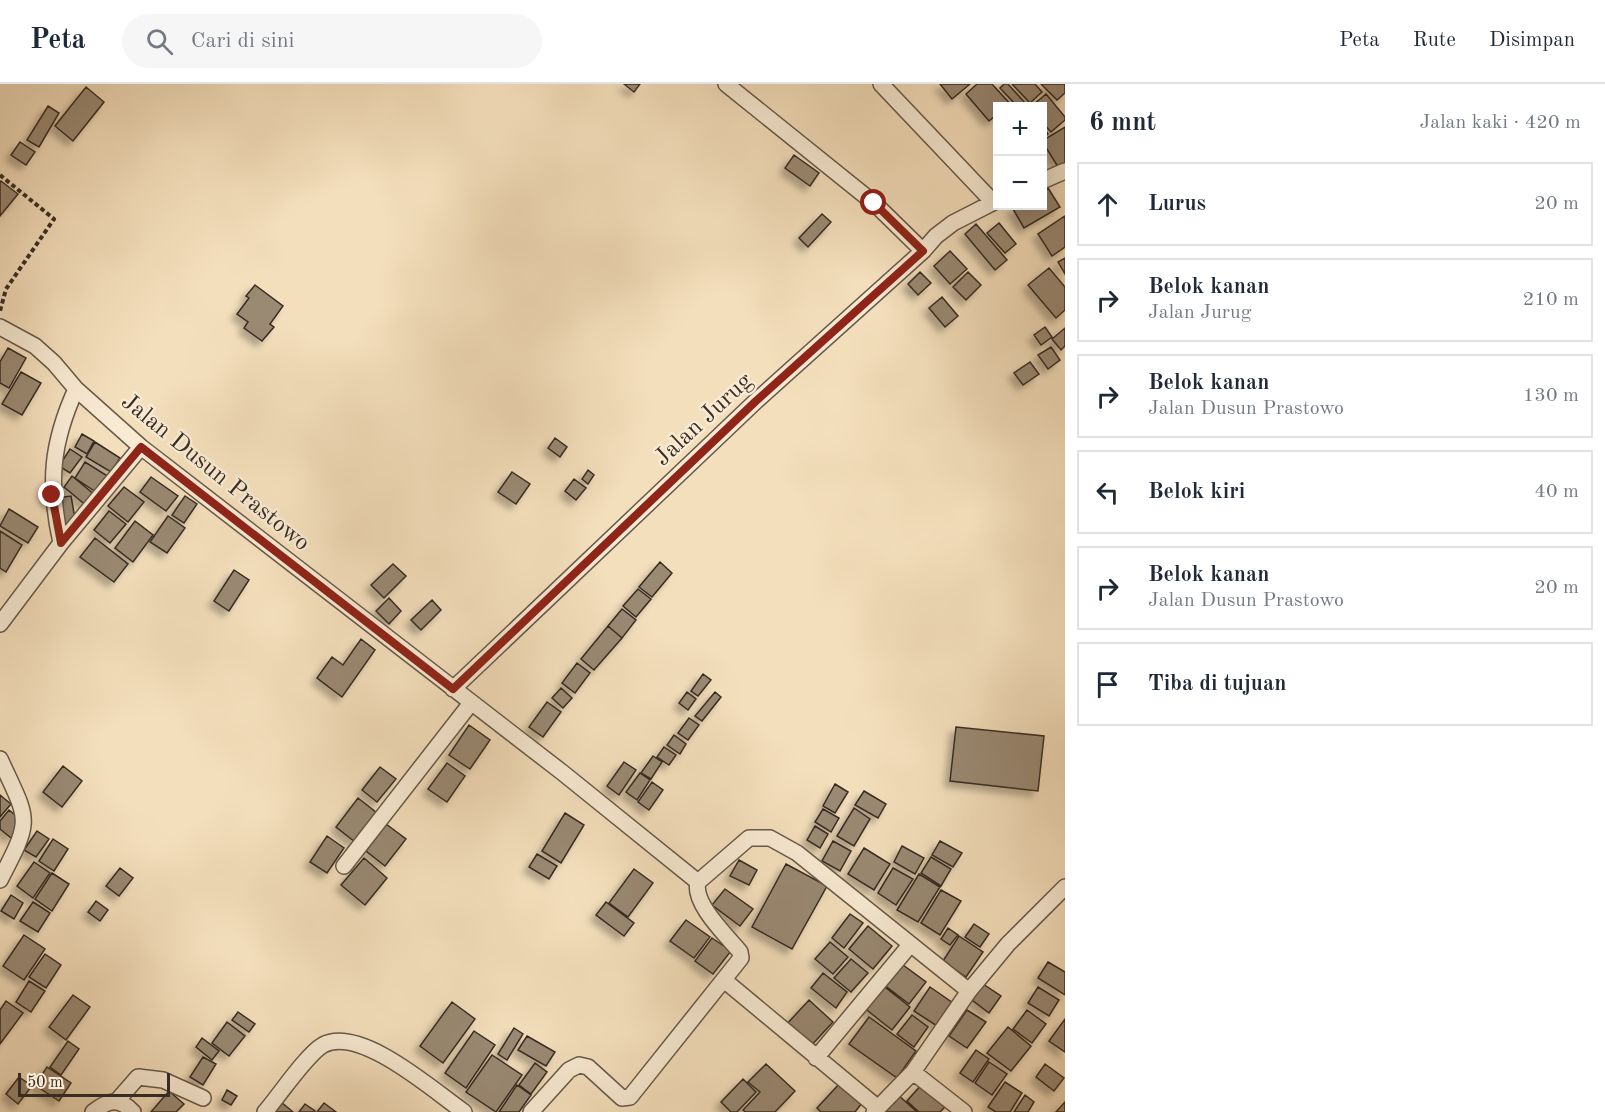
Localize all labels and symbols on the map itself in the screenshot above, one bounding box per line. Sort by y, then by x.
route start [860,189,886,215]
street label: Jalan Jurug [650,369,758,471]
street label: Jalan Dusun Prastowo [116,390,314,556]
route end [38,481,64,507]
scale bar [18,1070,170,1098]

